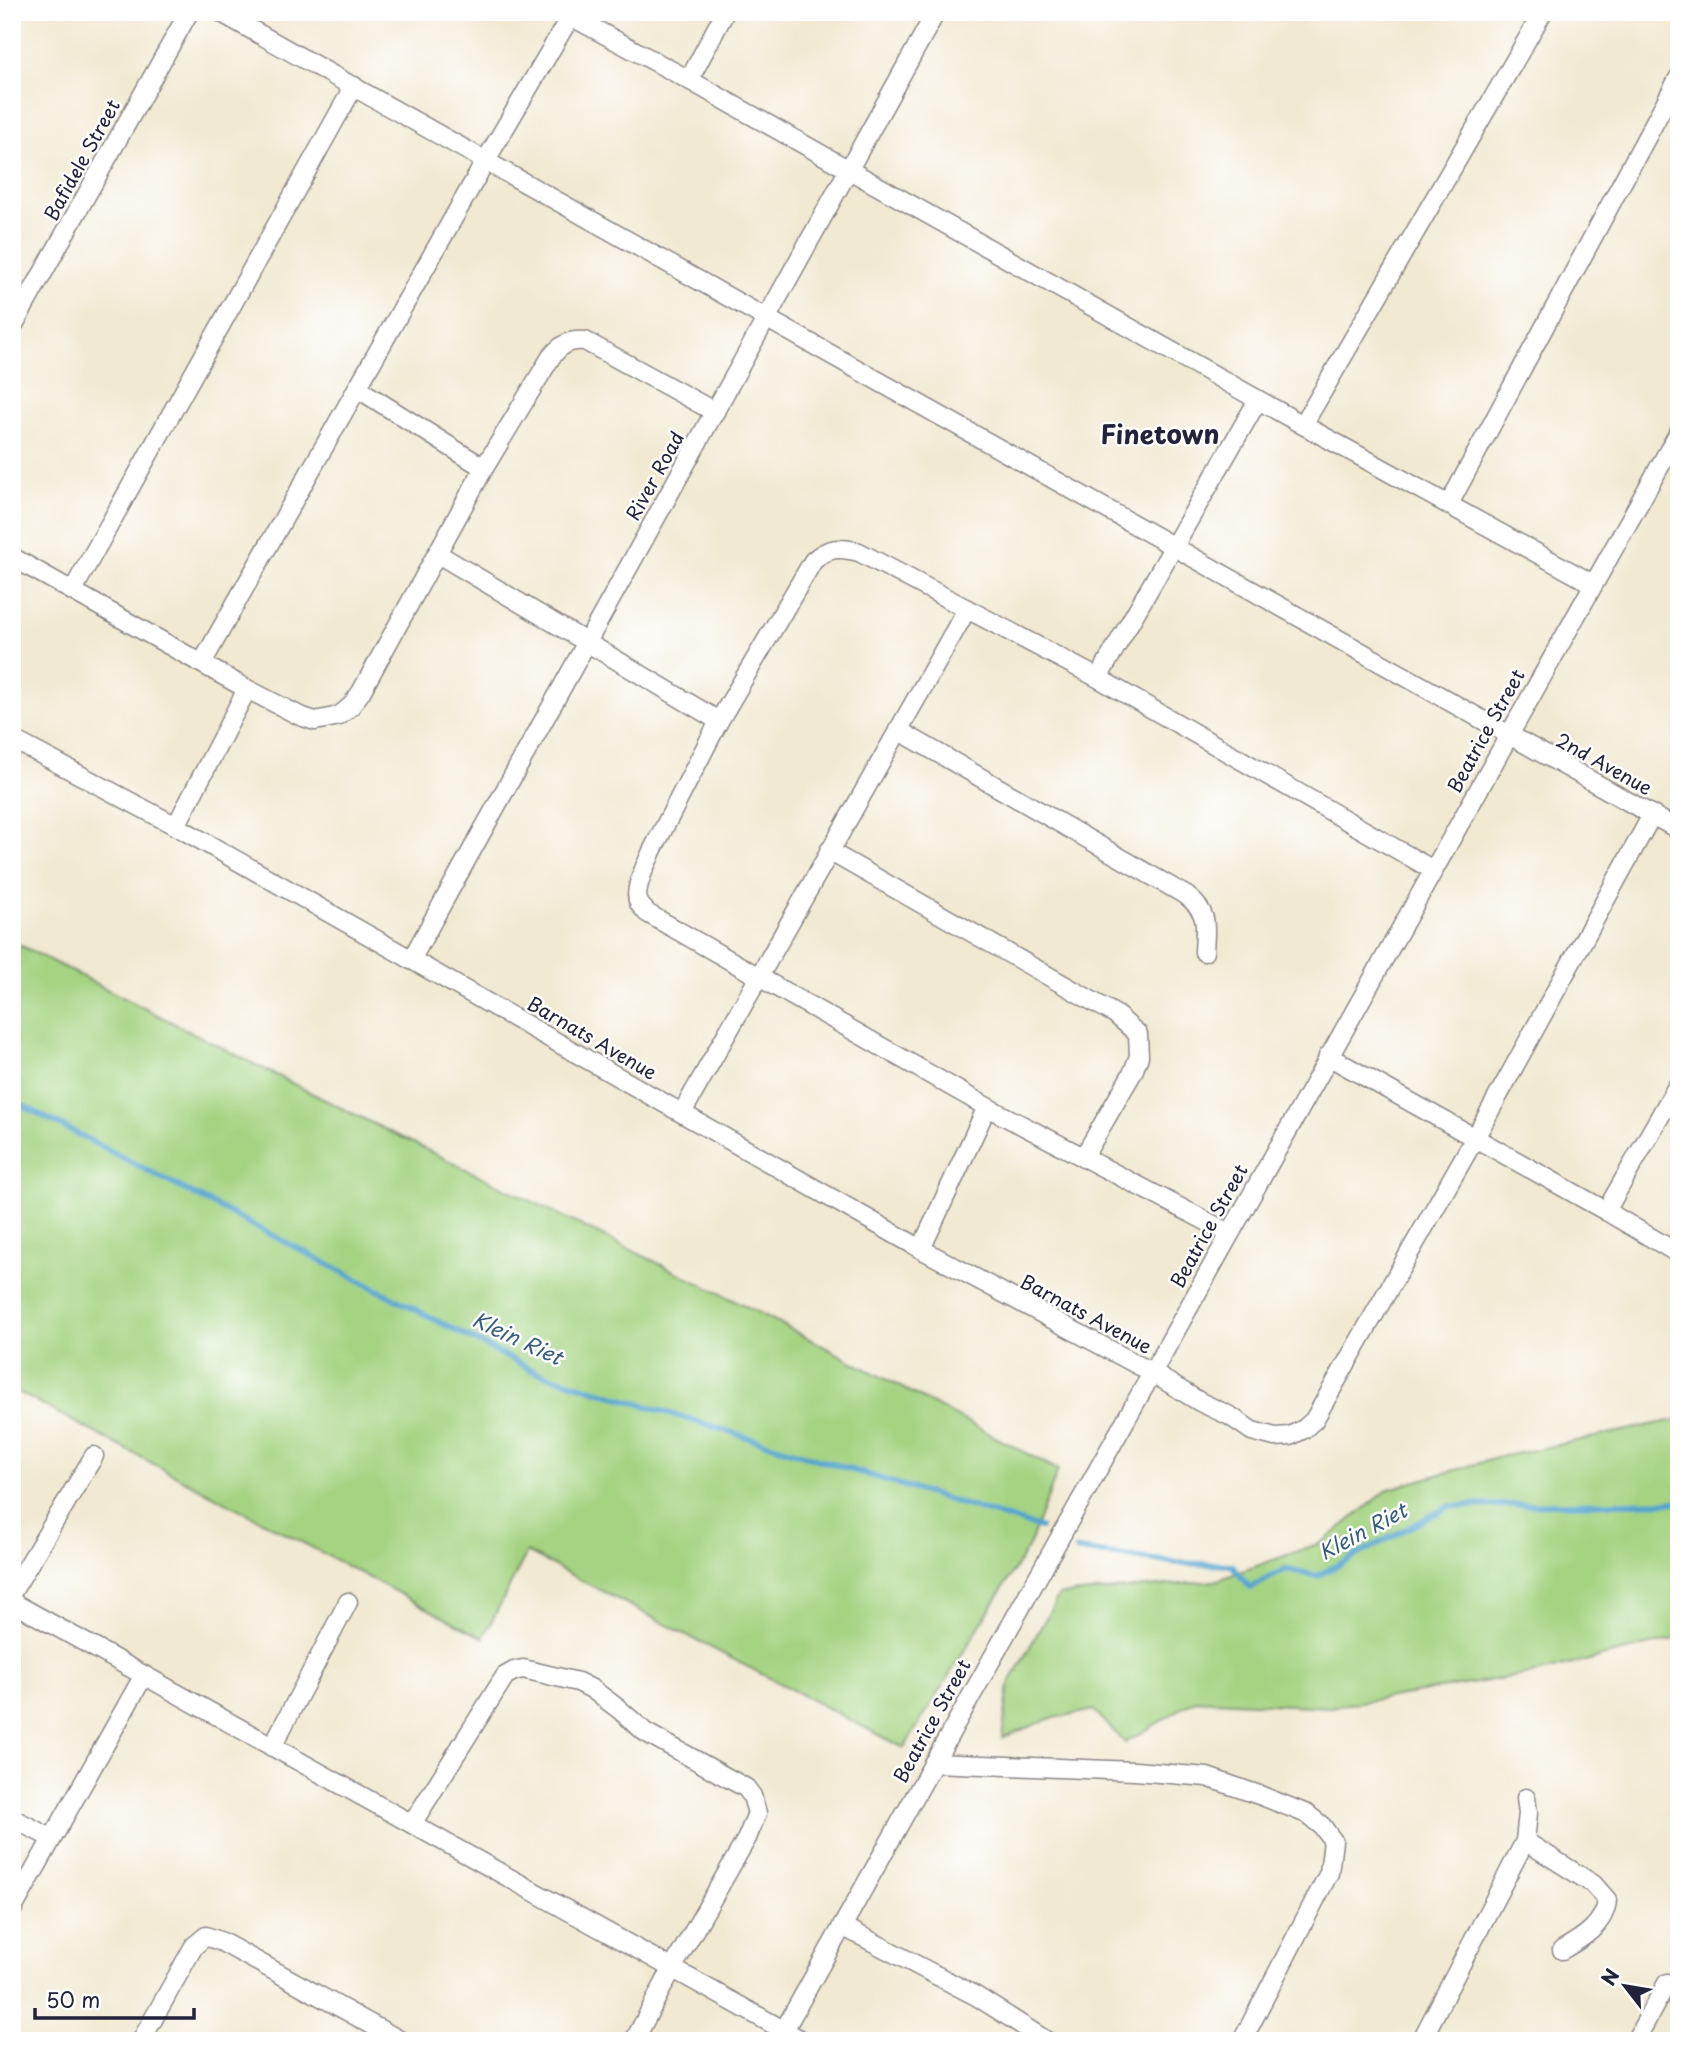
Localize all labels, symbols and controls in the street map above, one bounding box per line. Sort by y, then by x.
street label: Bafidele Street [36,93,126,225]
district label: Finetown [1101,414,1220,453]
street label: River Road [618,426,690,525]
street label: Beatrice Street [1440,663,1531,797]
street label: 2nd Avenue [1551,725,1658,801]
street label: Barnats Avenue [523,989,662,1086]
street label: Beatrice Street [1163,1158,1254,1292]
street label: Barnats Avenue [1016,1267,1157,1360]
water label: Klein Riet [468,1302,570,1373]
water label: Klein Riet [1312,1493,1414,1567]
street label: Beatrice Street [886,1653,977,1787]
north arrow [1590,1952,1660,2022]
text: N [1594,1963,1625,1990]
scale bar [35,1976,194,2020]
text: 50 m [46,1983,100,2015]

